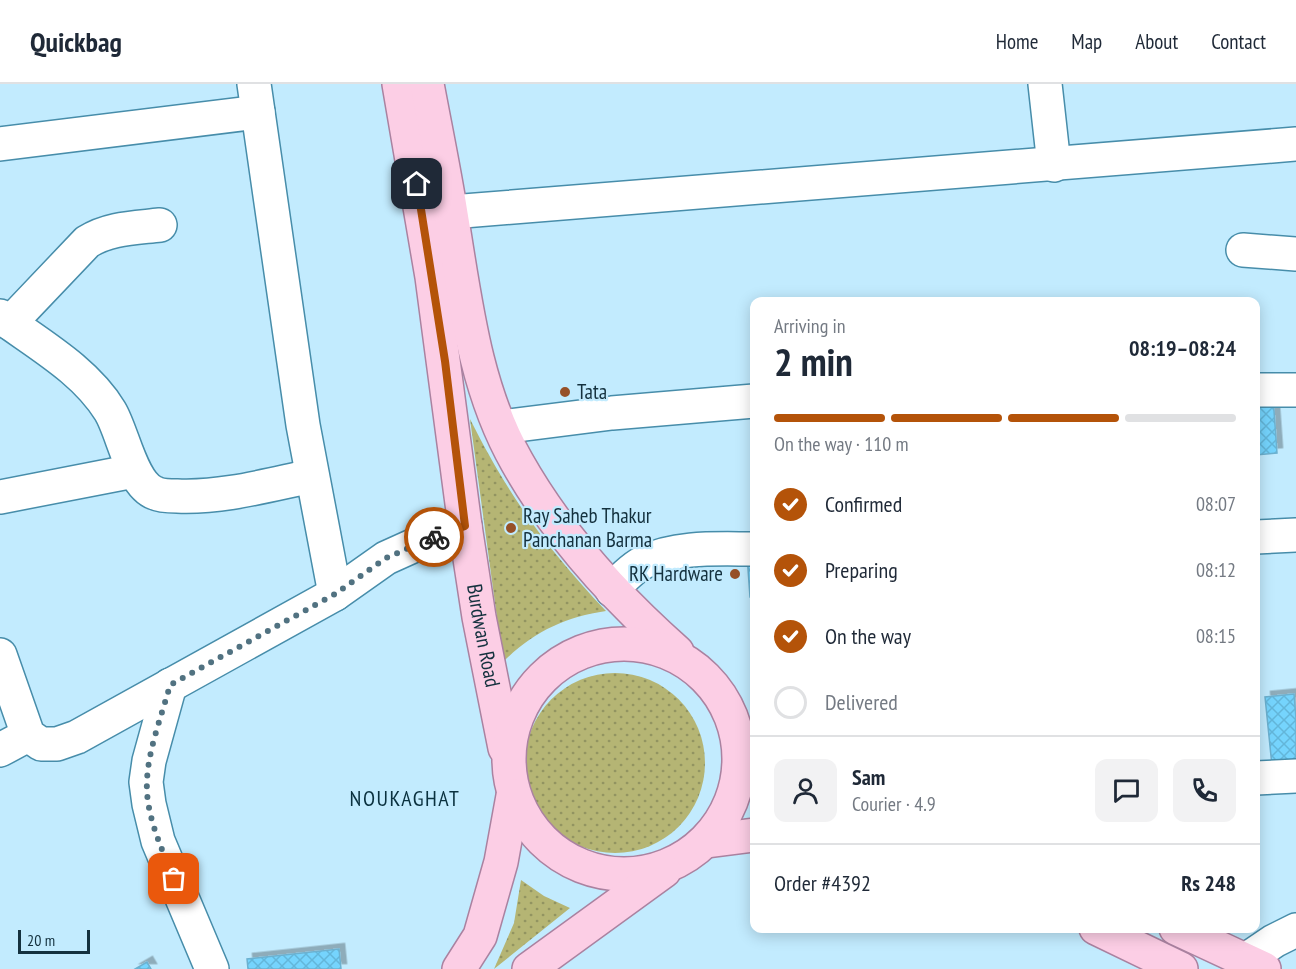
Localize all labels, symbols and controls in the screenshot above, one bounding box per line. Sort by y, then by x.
text: Quickbag [30,23,122,60]
text: Home [996,28,1038,55]
text: Map [1071,28,1102,55]
text: About [1135,28,1178,55]
text: Contact [1211,28,1266,55]
pin [391,158,442,209]
icon: home [400,167,433,200]
text: Arriving in [774,313,846,339]
text: 08:19–08:24 [1129,334,1236,362]
text: 2 min [774,336,853,387]
place label: Tata [577,378,607,405]
marker: Tata [558,385,572,399]
text: On the way · 110 m [774,431,909,457]
icon: check [774,488,807,521]
text: Confirmed [825,490,902,518]
text: 08:07 [1196,491,1236,517]
place label: Ray Saheb Thakur Panchanan Barma [523,502,652,553]
courier [404,507,464,567]
icon: bike [418,521,451,554]
marker: Ray Saheb Thakur Panchanan Barma [504,521,518,535]
icon: check [774,554,807,587]
text: Preparing [825,556,898,584]
text: 08:12 [1196,557,1236,583]
place label: RK Hardware [629,560,723,587]
marker: RK Hardware [728,567,742,581]
street label: Burdwan Road [461,582,507,689]
icon: check [774,620,807,653]
text: On the way [825,622,911,650]
text: 08:15 [1196,623,1236,649]
text: Delivered [825,688,898,716]
button: person [774,759,837,822]
button: chat [1095,759,1158,822]
button: phone [1173,759,1236,822]
text: Sam [852,763,885,791]
district label: NOUKAGHAT [350,784,460,812]
text: Courier · 4.9 [852,791,936,817]
pin [148,853,199,904]
icon: bag [157,862,190,895]
text: Order #4392 [774,869,871,897]
text: Rs 248 [1181,869,1236,897]
scale bar [18,927,90,954]
text: 20 m [27,930,55,950]

